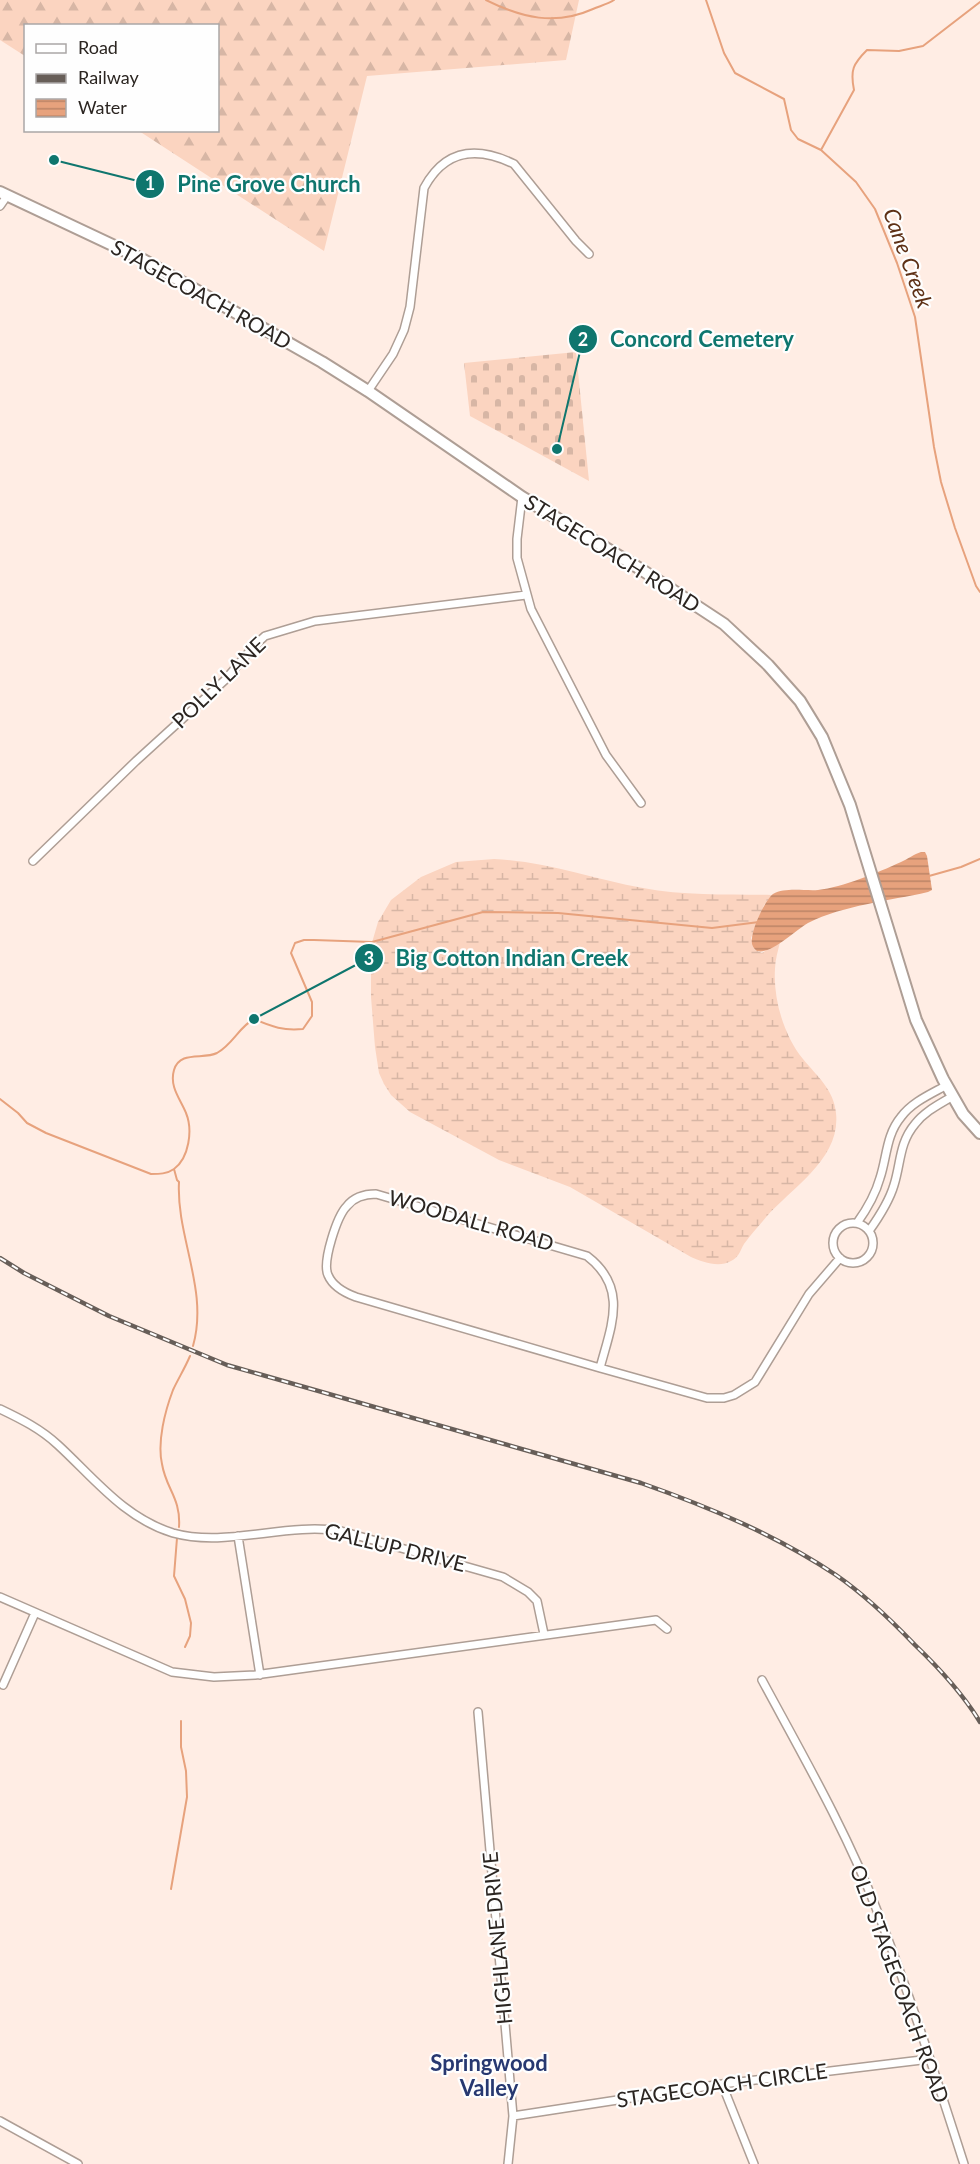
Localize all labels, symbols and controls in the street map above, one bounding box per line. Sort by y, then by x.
legend [24,24,219,132]
text: Road [78,36,118,58]
text: Railway [78,66,139,88]
text: Water [78,96,127,118]
callout: Pine Grove Church [135,164,373,204]
text: Pine Grove Church [177,170,361,197]
text: 1 [145,172,155,194]
water label: Cane Creek [878,204,939,312]
street label: STAGECOACH ROAD [107,234,296,354]
callout: Concord Cemetery [568,319,806,359]
text: Concord Cemetery [610,325,794,352]
text: 2 [578,328,588,350]
street label: STAGECOACH ROAD [520,489,705,617]
street label: POLLY LANE [166,631,270,733]
callout: Big Cotton Indian Creek [354,938,640,978]
text: Big Cotton Indian Creek [396,944,629,971]
text: 3 [364,947,374,969]
street label: WOODALL ROAD [386,1184,557,1255]
street label: GALLUP DRIVE [322,1517,469,1576]
street label: HIGHLANE DRIVE [477,1851,517,2025]
street label: OLD STAGECOACH ROAD [846,1861,955,2106]
district label: Springwood Valley [430,2049,548,2101]
street label: STAGECOACH CIRCLE [615,2057,829,2112]

